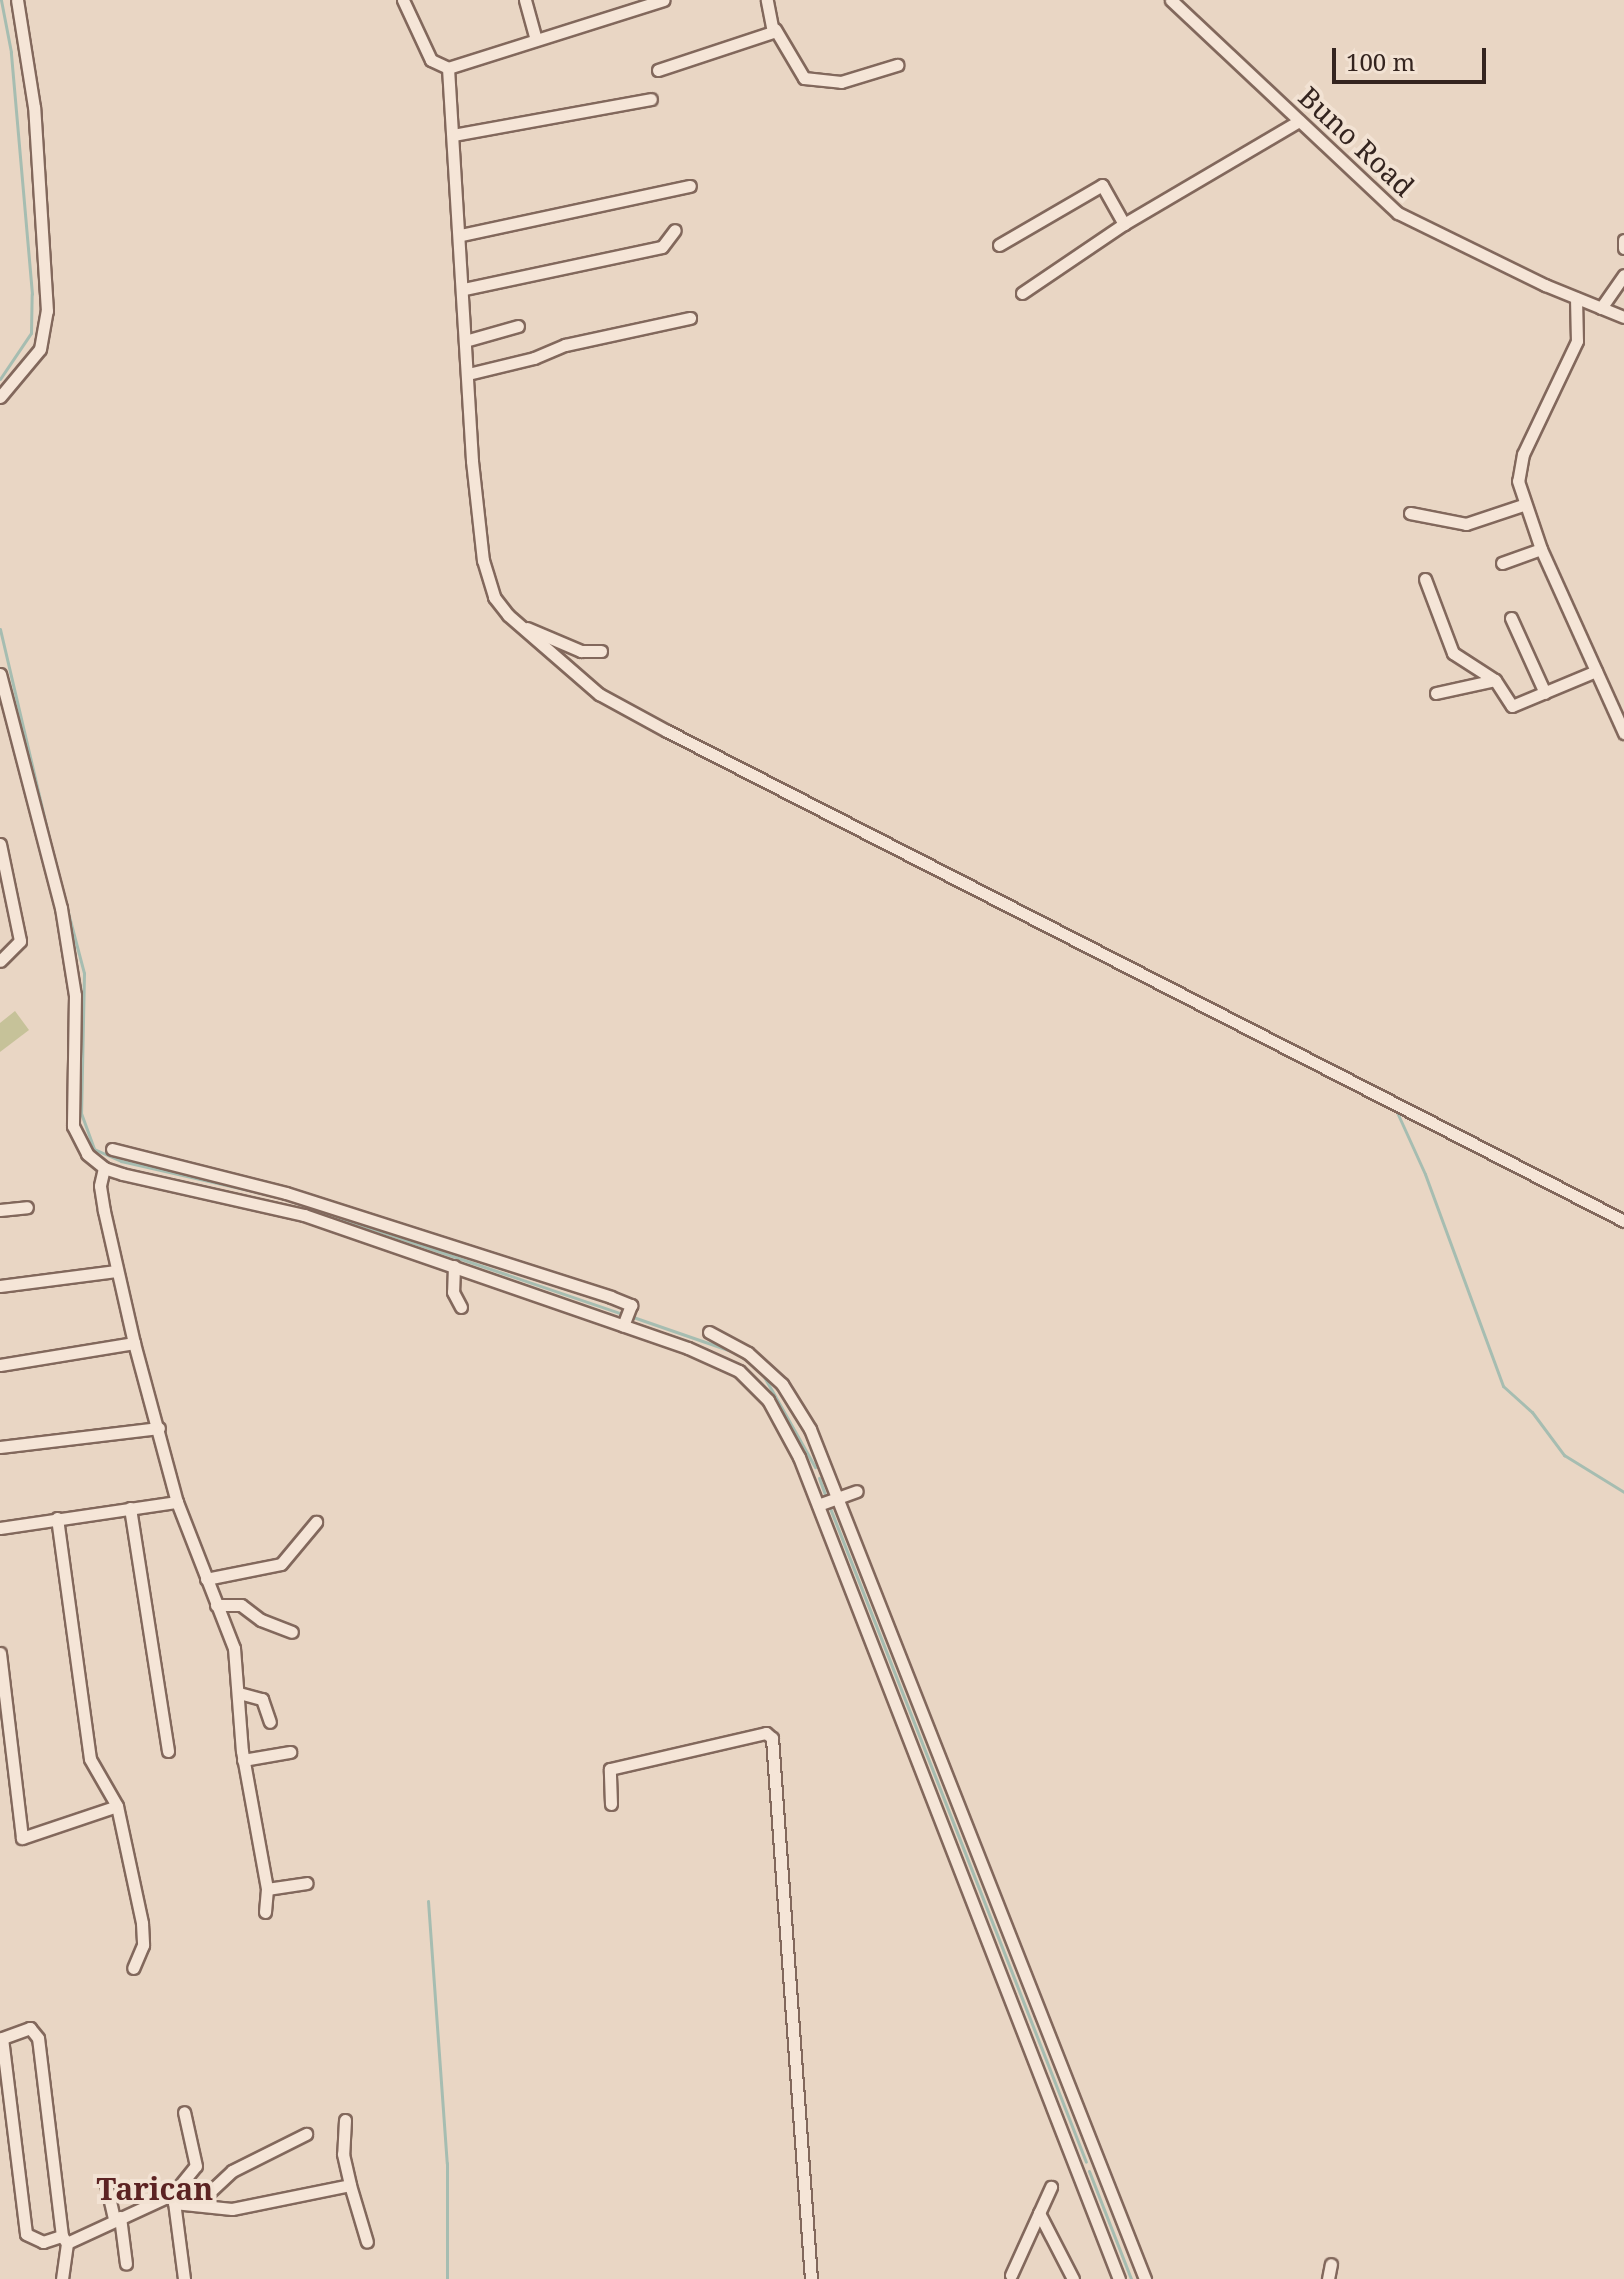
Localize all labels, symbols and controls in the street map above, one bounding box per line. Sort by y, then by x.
scale bar [1336,32,1490,82]
text: 100 m [1346,45,1415,78]
street label: Buno Road [1292,79,1422,203]
district label: Tarican [97,2171,213,2207]

